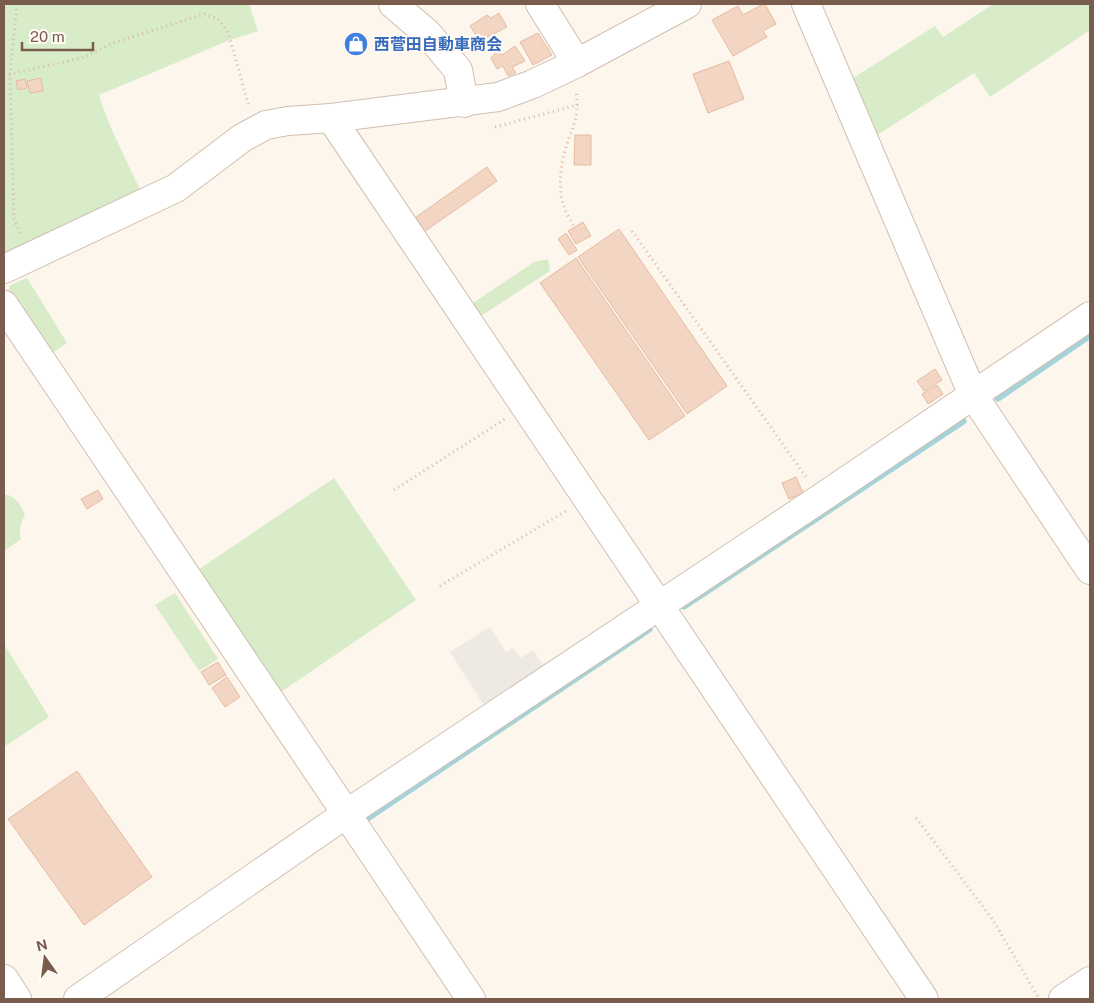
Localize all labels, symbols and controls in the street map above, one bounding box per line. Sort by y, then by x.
scale bar [22,20,94,52]
text: 20 m [30,28,65,45]
shop icon: 西菅田自動車商会 [343,31,369,57]
place label: 西菅田自動車商会 [374,35,502,54]
north arrow [20,933,70,983]
text: N [35,936,49,954]

